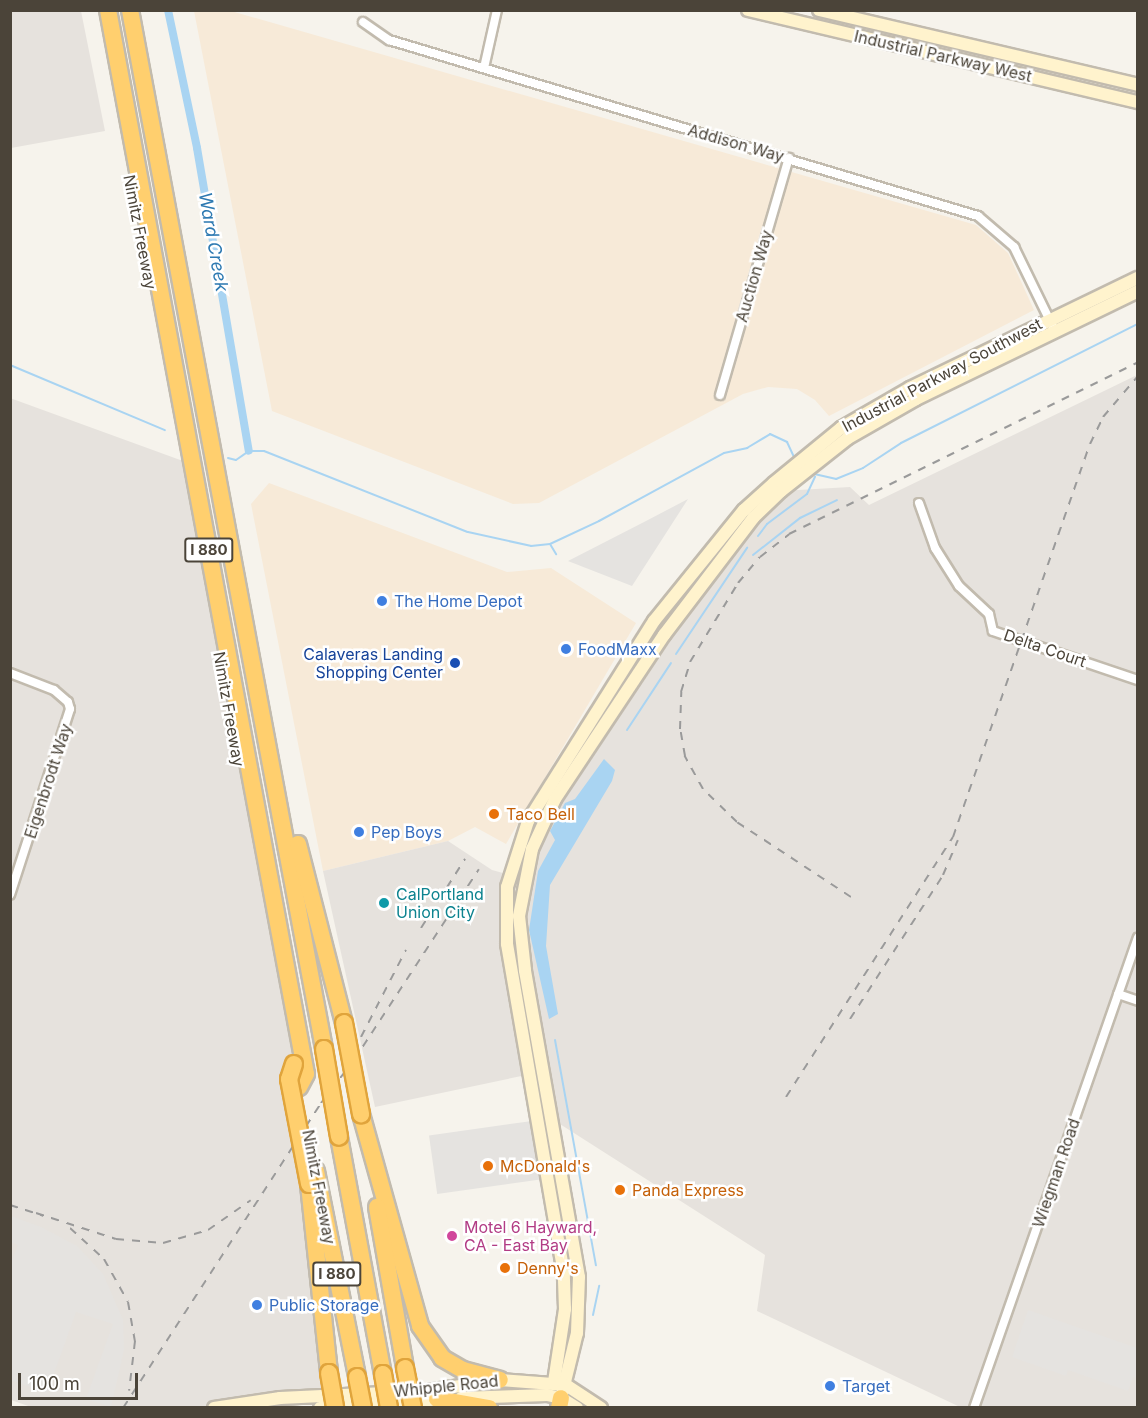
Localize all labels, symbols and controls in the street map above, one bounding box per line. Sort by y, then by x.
street label: Industrial Parkway West [852,26,1034,86]
street label: Addison Way [686,120,786,166]
street label: Nimitz Freeway [119,173,161,291]
water label: Ward Creek [194,191,232,293]
street label: Auction Way [732,228,776,324]
street label: Industrial Parkway Southwest [839,314,1045,436]
road number: I 880 [184,538,234,562]
place label: The Home Depot [394,591,522,611]
marker: The Home Depot [375,594,389,608]
street label: Delta Court [1001,625,1089,671]
place label: FoodMaxx [578,639,657,659]
marker: FoodMaxx [559,642,573,656]
place label: Calaveras Landing Shopping Center [303,644,443,682]
street label: Nimitz Freeway [209,650,249,768]
marker: Calaveras Landing Shopping Center [448,656,462,670]
street label: Eigenbrodt Way [20,721,76,841]
place label: Taco Bell [506,804,575,824]
marker: Taco Bell [487,807,501,821]
place label: Pep Boys [371,822,442,842]
marker: Pep Boys [352,825,366,839]
place label: CalPortland Union City [396,884,484,922]
marker: CalPortland Union City [377,896,391,910]
street label: Wiegman Road [1028,1116,1084,1230]
street label: Nimitz Freeway [298,1128,340,1246]
place label: McDonald's [500,1156,590,1176]
marker: McDonald's [481,1159,495,1173]
place label: Panda Express [632,1180,744,1200]
marker: Panda Express [613,1183,627,1197]
place label: Motel 6 Hayward, CA - East Bay [464,1217,597,1255]
marker: Motel 6 Hayward, CA - East Bay [445,1229,459,1243]
place label: Denny's [517,1258,579,1278]
marker: Denny's [498,1261,512,1275]
road number: I 880 [312,1262,362,1286]
place label: Public Storage [269,1295,379,1315]
marker: Public Storage [250,1298,264,1312]
scale bar [21,1361,141,1399]
street label: Whipple Road [393,1371,499,1401]
text: 100 m [29,1373,80,1394]
place label: Target [842,1376,890,1396]
marker: Target [823,1379,837,1393]

